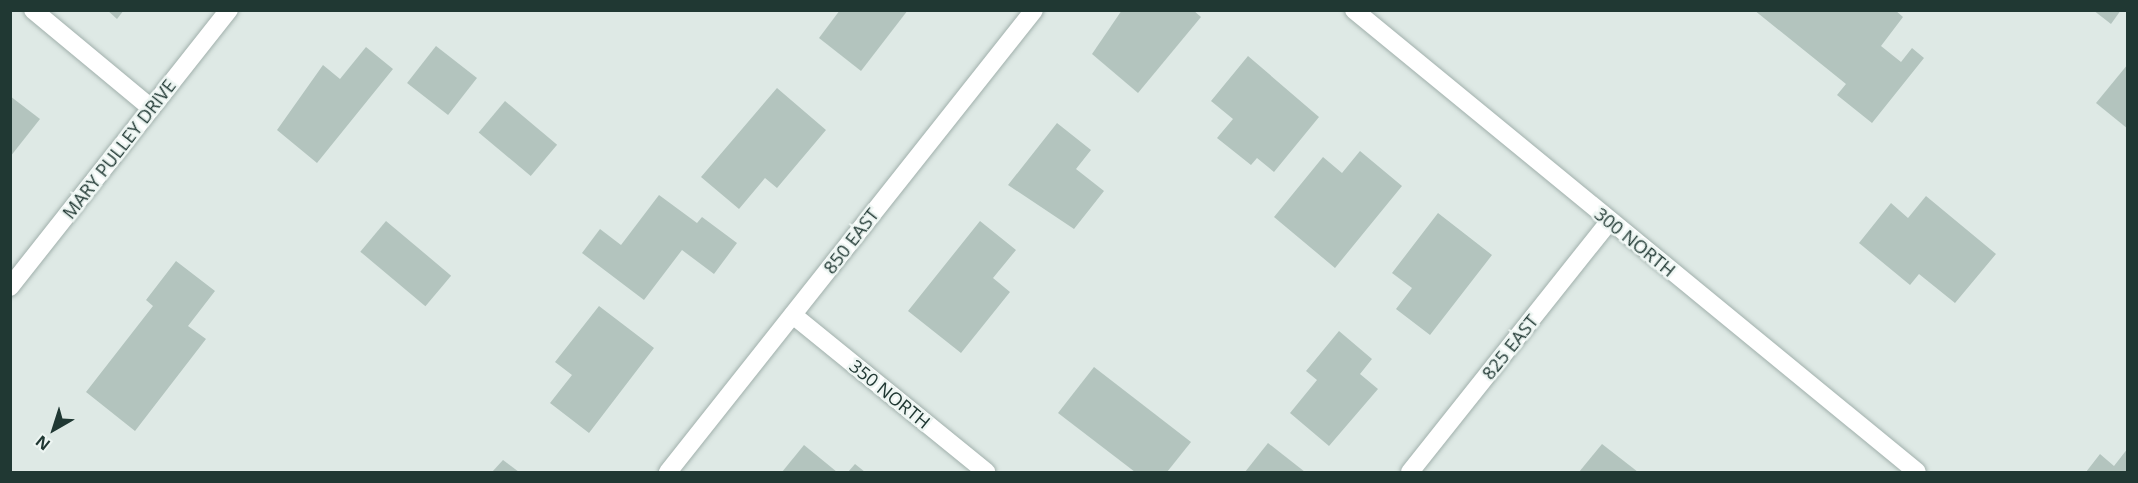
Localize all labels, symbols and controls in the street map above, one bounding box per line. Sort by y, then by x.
street label: MARY PULLEY DRIVE [58,75,180,223]
street label: 300 NORTH [1590,203,1680,281]
street label: 850 EAST [819,204,883,278]
street label: 825 EAST [1477,310,1543,384]
street label: 350 NORTH [845,355,935,433]
north arrow [24,399,84,459]
text: N [31,430,55,456]

